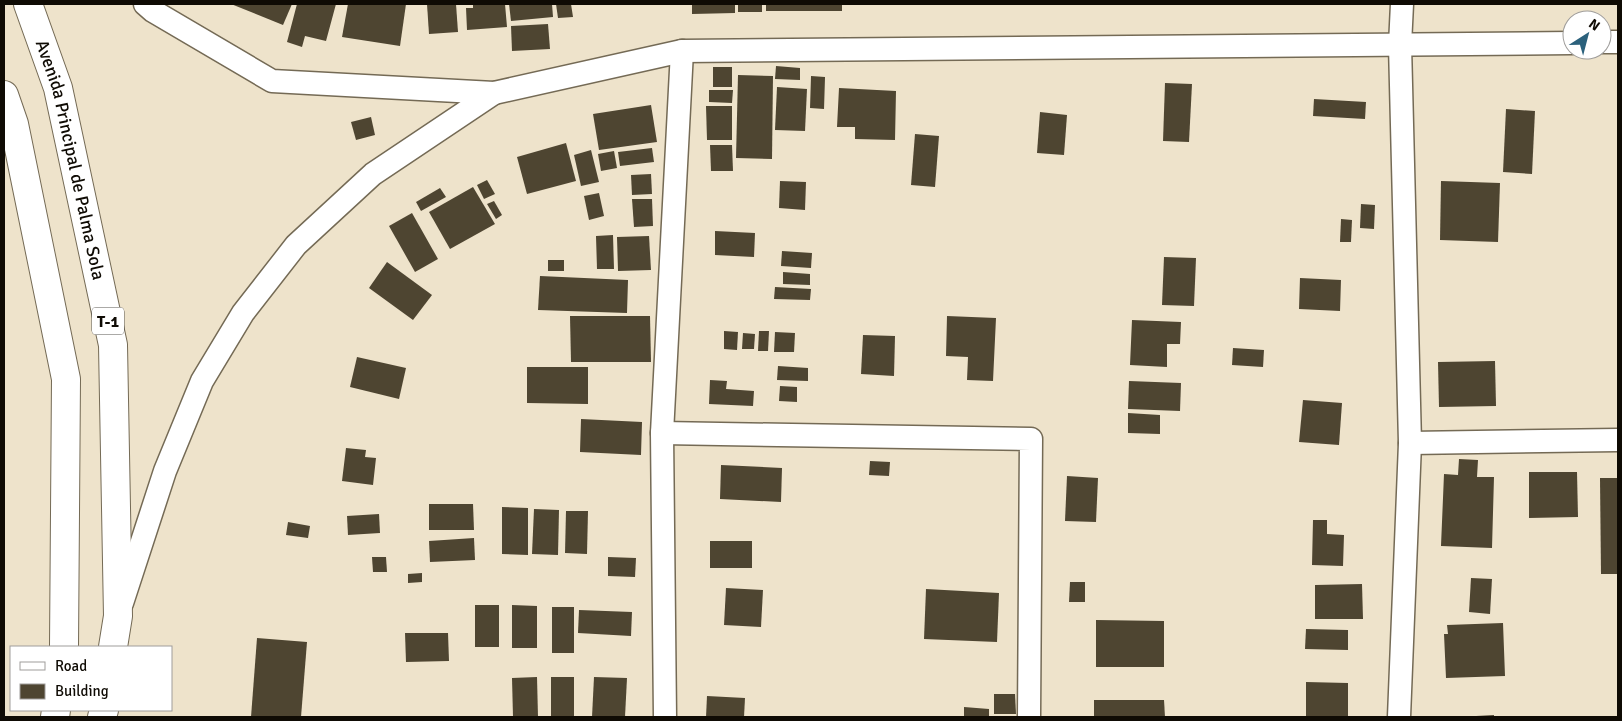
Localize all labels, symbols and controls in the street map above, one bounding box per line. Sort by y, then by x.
north arrow [1562,10,1612,60]
text: N [1585,15,1603,35]
street label: Avenida Principal de Palma Sola [31,37,110,282]
road number: T-1 [92,308,124,334]
legend [10,646,172,711]
text: Road [55,657,87,675]
text: Building [55,682,109,700]

